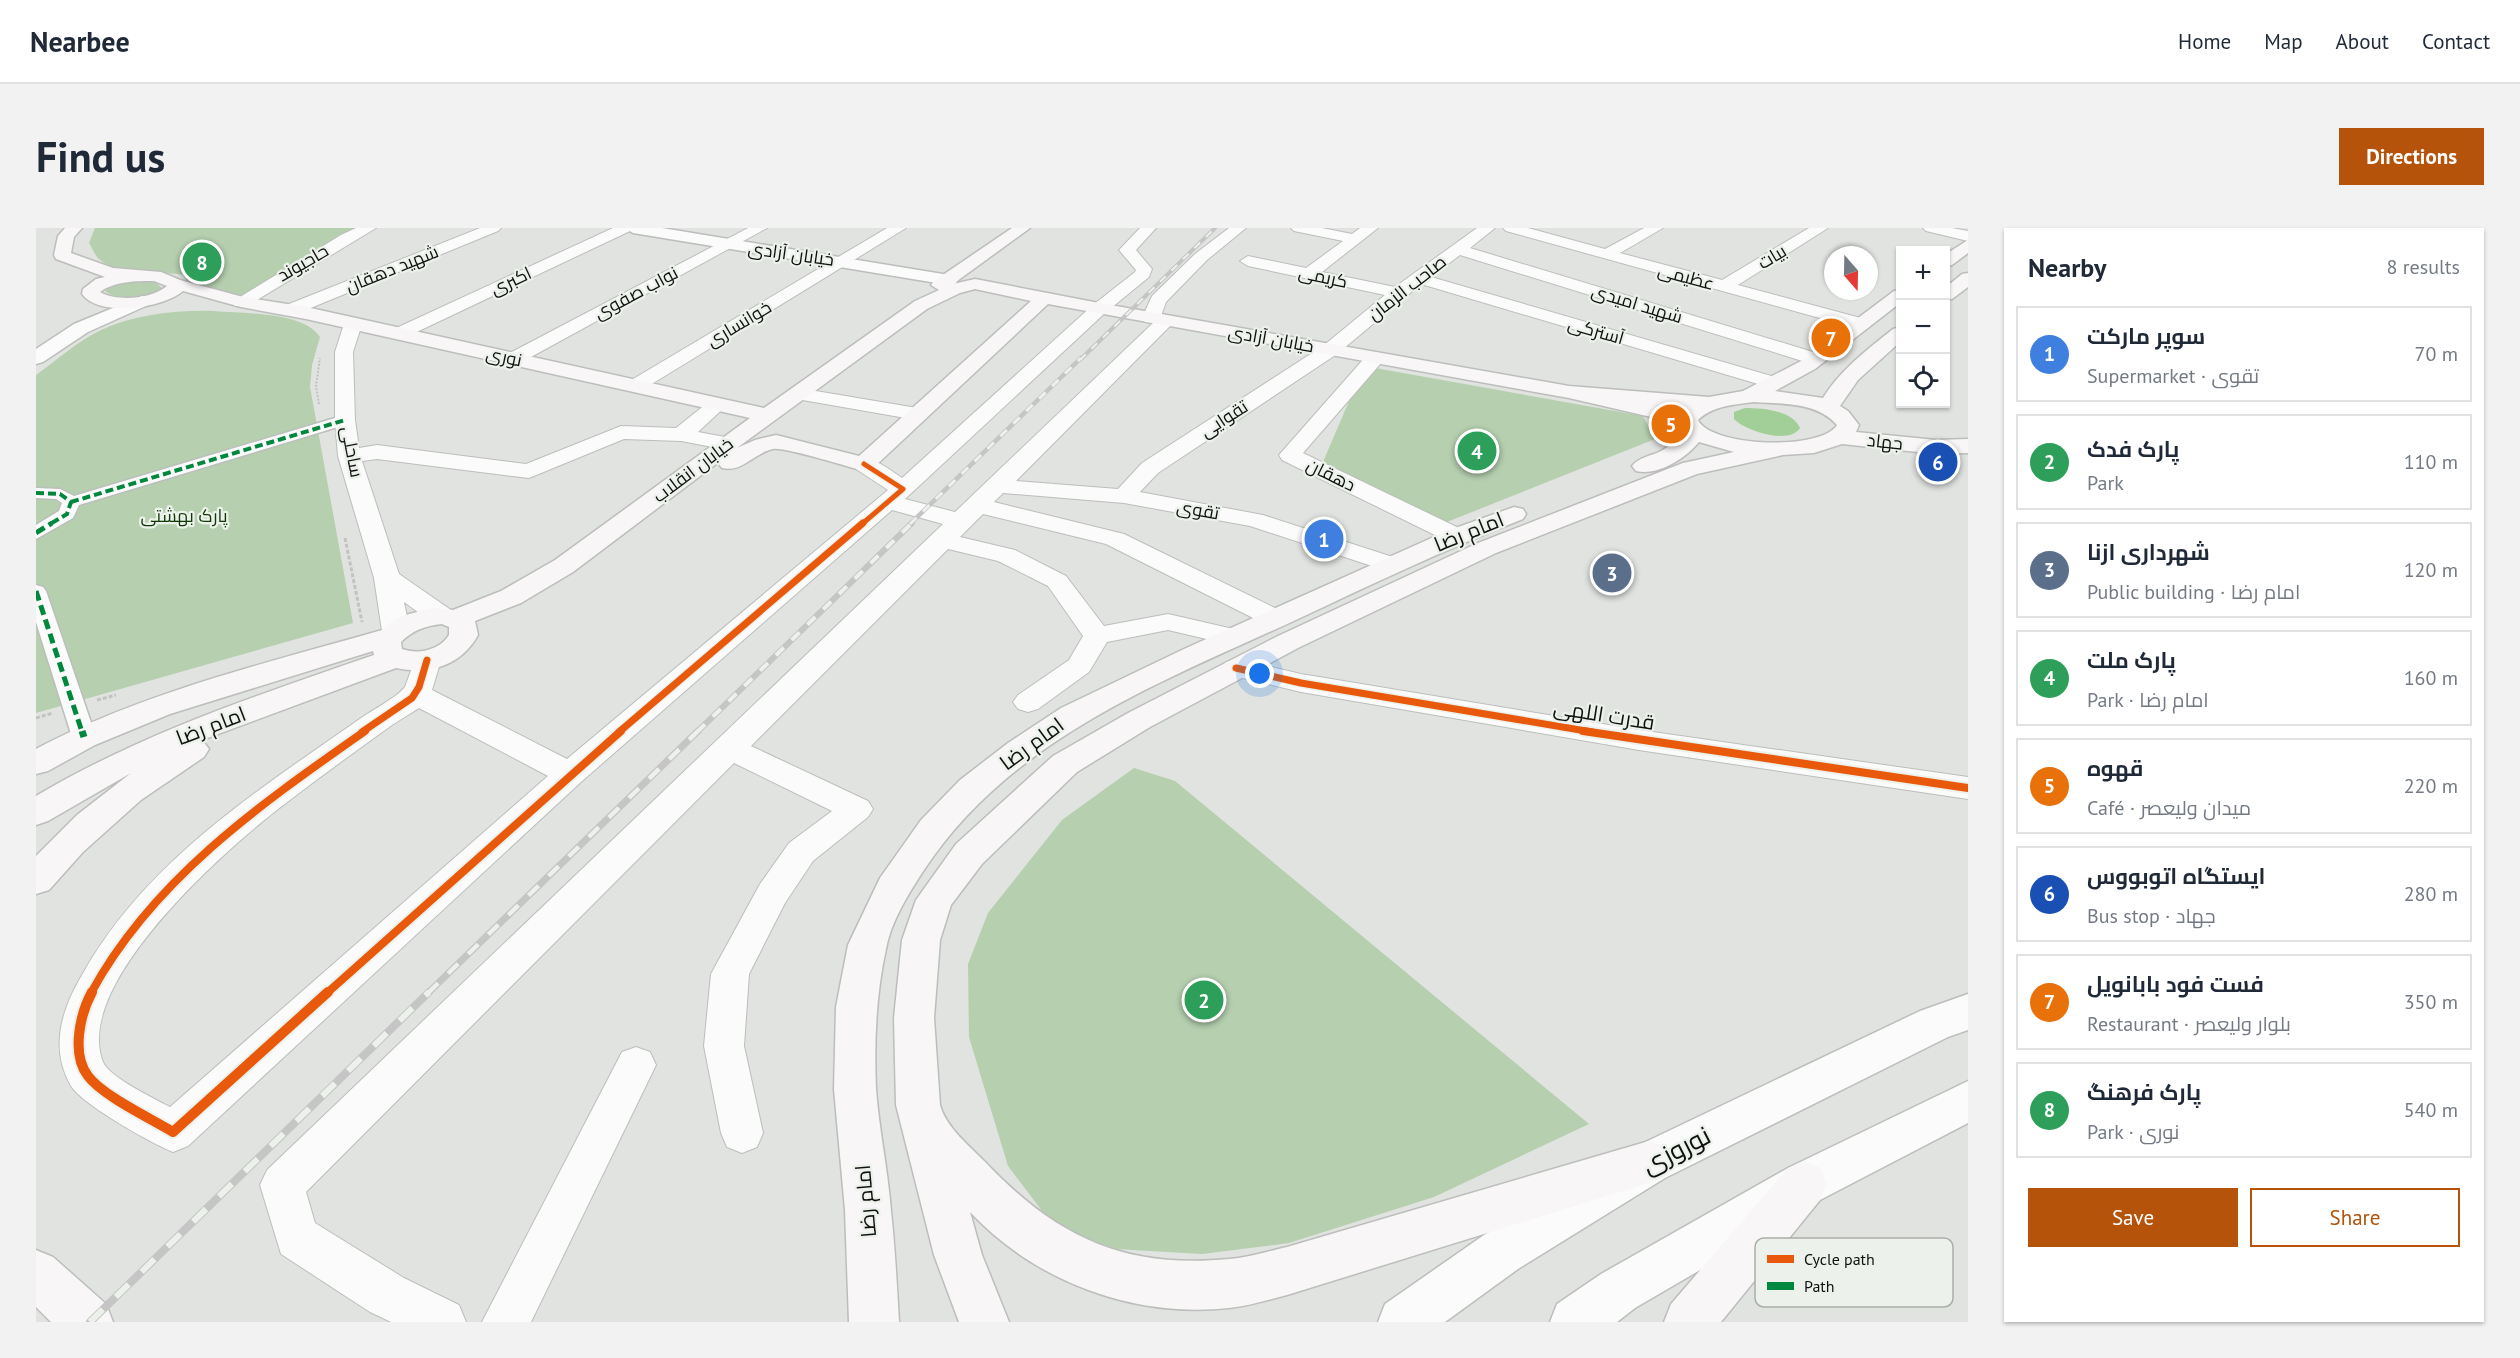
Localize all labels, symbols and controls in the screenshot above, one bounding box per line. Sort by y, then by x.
text: Nearbee [30,23,130,60]
text: Home [2178,28,2231,55]
text: Map [2264,28,2303,55]
text: About [2336,28,2389,55]
text: Contact [2422,28,2490,55]
button: Directions [2339,128,2484,185]
text: Find us [36,129,165,184]
street label: خیابان آزادی [747,236,836,271]
street label: حاجیوند [273,239,332,286]
street label: شهید دهقان [342,239,442,298]
street label: بیات [1753,239,1790,274]
pin: 8 [182,240,222,285]
north arrow [1824,246,1878,300]
map controls [1896,246,1950,408]
button: + [1896,246,1950,300]
street label: صاحب الزمان [1363,250,1451,325]
text: Nearby [2028,251,2106,284]
text: 8 results [2387,254,2460,280]
street label: عظیمی [1655,258,1717,295]
street label: کریمی [1296,260,1350,293]
street label: اکبری [486,261,535,300]
street label: نواب صفوی [590,261,682,324]
street label: شهید امیدی [1589,279,1685,328]
street label: خوانساری [702,295,775,352]
button: − [1896,300,1950,354]
street label: آسترکی [1565,312,1627,350]
pin: 7 [1812,316,1850,360]
street label: خیابان آزادی [1226,320,1316,357]
text: سوپر مارکت [2087,322,2205,350]
text: 1 [2044,341,2055,367]
text: 70 m [2415,341,2458,367]
street label: نوری [484,342,524,372]
button: locate [1896,354,1950,408]
text: Supermarket · تقوی [2087,363,2259,389]
street label: تقوایی [1196,395,1252,442]
pin: 5 [1652,402,1690,446]
street label: ساحلی [336,424,369,479]
pin: 4 [1458,428,1496,474]
street label: جهاد [1866,428,1904,455]
street label: خیابان انقلاب [648,432,738,507]
text: پارک فدک [2087,435,2179,463]
pin: 6 [1918,440,1958,484]
text: 2 [2044,449,2055,475]
text: 110 m [2404,449,2458,475]
street label: دهقان [1303,453,1360,496]
text: Park [2087,470,2124,496]
street label: تقوی [1175,494,1221,525]
park label: پارک بهشتی [140,504,228,528]
street label: امام رضا [1430,505,1508,559]
pin: 1 [1304,516,1344,562]
text: شهرداری ازنا [2087,538,2210,566]
pin: 3 [1592,550,1632,596]
text: 3 [2044,557,2055,583]
text: 120 m [2404,557,2458,583]
text: Public building · امام رضا [2087,579,2300,605]
text: پارک ملت [2087,646,2176,674]
your location [1245,659,1274,688]
text: 4 [2044,665,2055,691]
text: 160 m [2404,665,2458,691]
text: Park · امام رضا [2087,687,2209,713]
street label: قدرت اللهی [1552,693,1657,736]
street label: امام رضا [172,700,250,752]
street label: امام رضا [994,711,1070,777]
text: قهوه [2087,754,2143,782]
text: 5 [2044,773,2055,799]
text: 220 m [2404,773,2458,799]
text: Café · میدان ولیعصر [2087,795,2251,821]
text: ایستگاه اتوبووس [2087,862,2266,890]
text: 6 [2044,881,2055,907]
text: 280 m [2404,881,2458,907]
text: Bus stop · جهاد [2087,903,2216,929]
text: فست فود بابانویل [2087,970,2264,998]
pin: 2 [1184,978,1224,1022]
text: 7 [2044,989,2055,1015]
text: 350 m [2404,989,2458,1015]
text: Restaurant · بلوار ولیعصر [2087,1011,2291,1037]
text: پارک فرهنگ [2087,1078,2201,1106]
text: 8 [2044,1097,2055,1123]
text: 540 m [2404,1097,2458,1123]
street label: نوروزی [1636,1118,1716,1181]
text: Park · نوری [2087,1119,2179,1145]
street label: امام رضا [849,1163,883,1239]
button: Save [2028,1188,2238,1247]
button: Share [2250,1188,2460,1247]
legend [1755,1238,1953,1307]
text: Cycle path [1804,1249,1875,1269]
text: Path [1804,1276,1835,1296]

